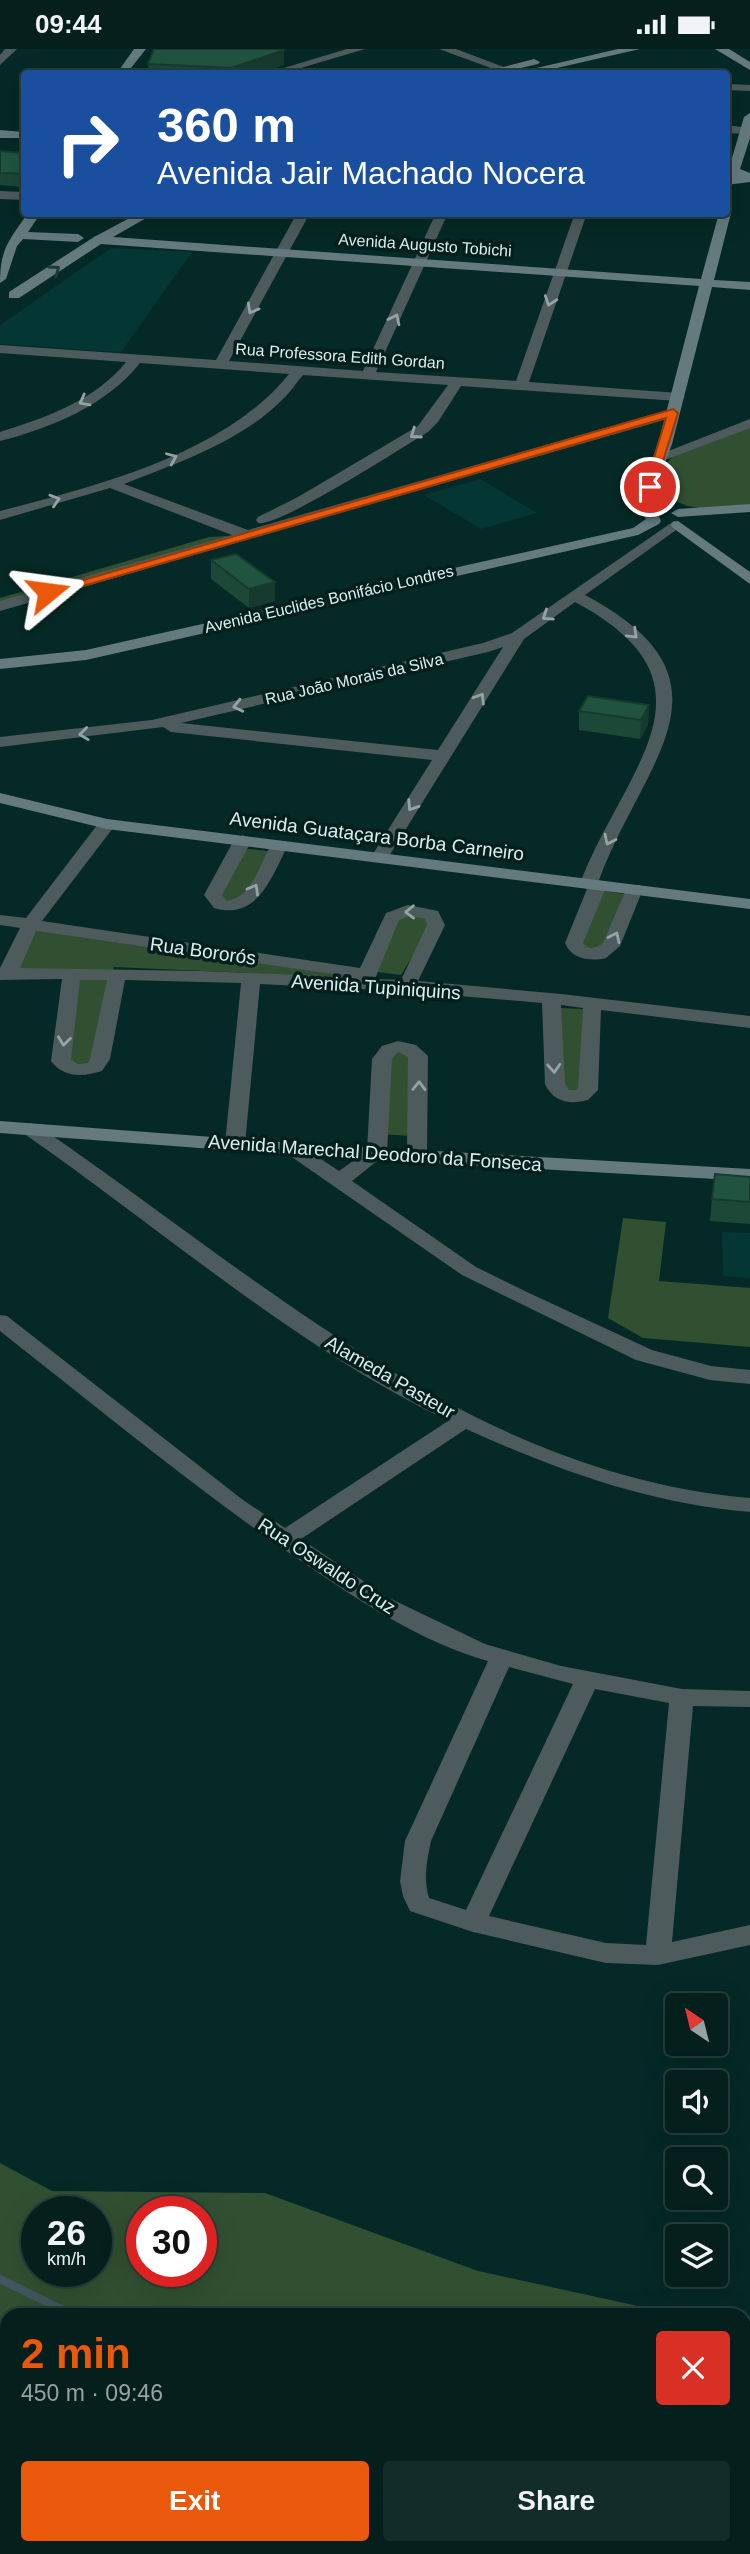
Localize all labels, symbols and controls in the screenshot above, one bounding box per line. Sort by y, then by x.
text: 09:44 [35,9,102,39]
icon: right [42,98,133,189]
text: 360 m [157,98,296,152]
text: Avenida Jair Machado Nocera [157,155,585,191]
street label: Avenida Augusto Tobichi [338,230,512,260]
one-way arrow [47,266,60,278]
one-way arrow [544,295,558,307]
one-way arrow [247,301,260,314]
one-way arrow [387,314,401,326]
street label: Rua Professora Edith Gordan [235,340,445,372]
one-way arrow [78,393,91,407]
one-way arrow [410,426,423,438]
one-way arrow [165,453,177,467]
pin [620,457,680,517]
icon: arrive [631,468,669,506]
one-way arrow [48,494,60,509]
position arrow [11,555,85,629]
street label: Avenida Euclides Bonifácio Londres [203,562,455,636]
one-way arrow [542,608,555,621]
one-way arrow [625,626,638,639]
street label: Rua João Morais da Silva [263,650,445,708]
one-way arrow [472,692,485,705]
one-way arrow [232,697,244,712]
one-way arrow [78,726,90,741]
one-way arrow [408,798,420,811]
street label: Avenida Guataçara Borba Carneiro [229,808,525,864]
one-way arrow [603,833,617,845]
one-way arrow [246,884,259,897]
one-way arrow [405,904,415,920]
one-way arrow [606,932,620,944]
street label: Rua Bororós [149,933,257,969]
street label: Avenida Tupiniquins [291,971,461,1003]
one-way arrow [56,1035,71,1047]
one-way arrow [547,1062,562,1073]
one-way arrow [411,1080,426,1091]
street label: Avenida Marechal Deodoro da Fonseca [207,1131,543,1175]
street label: Alameda Pasteur [322,1331,459,1423]
street label: Rua Oswaldo Cruz [254,1514,400,1618]
north arrow [665,1993,728,2056]
map controls [665,1993,728,2287]
button: sound [665,2070,728,2133]
button: search [665,2147,728,2210]
speed limit sign: 30 [126,2196,217,2287]
text: 26 [47,2213,86,2252]
button: layers [665,2224,728,2287]
text: km/h [47,2249,86,2269]
text: 2 min [21,2330,131,2377]
button: close [656,2331,730,2405]
text: 450 m · 09:46 [21,2380,163,2406]
button: Exit [21,2461,369,2541]
button: Share [383,2461,730,2541]

